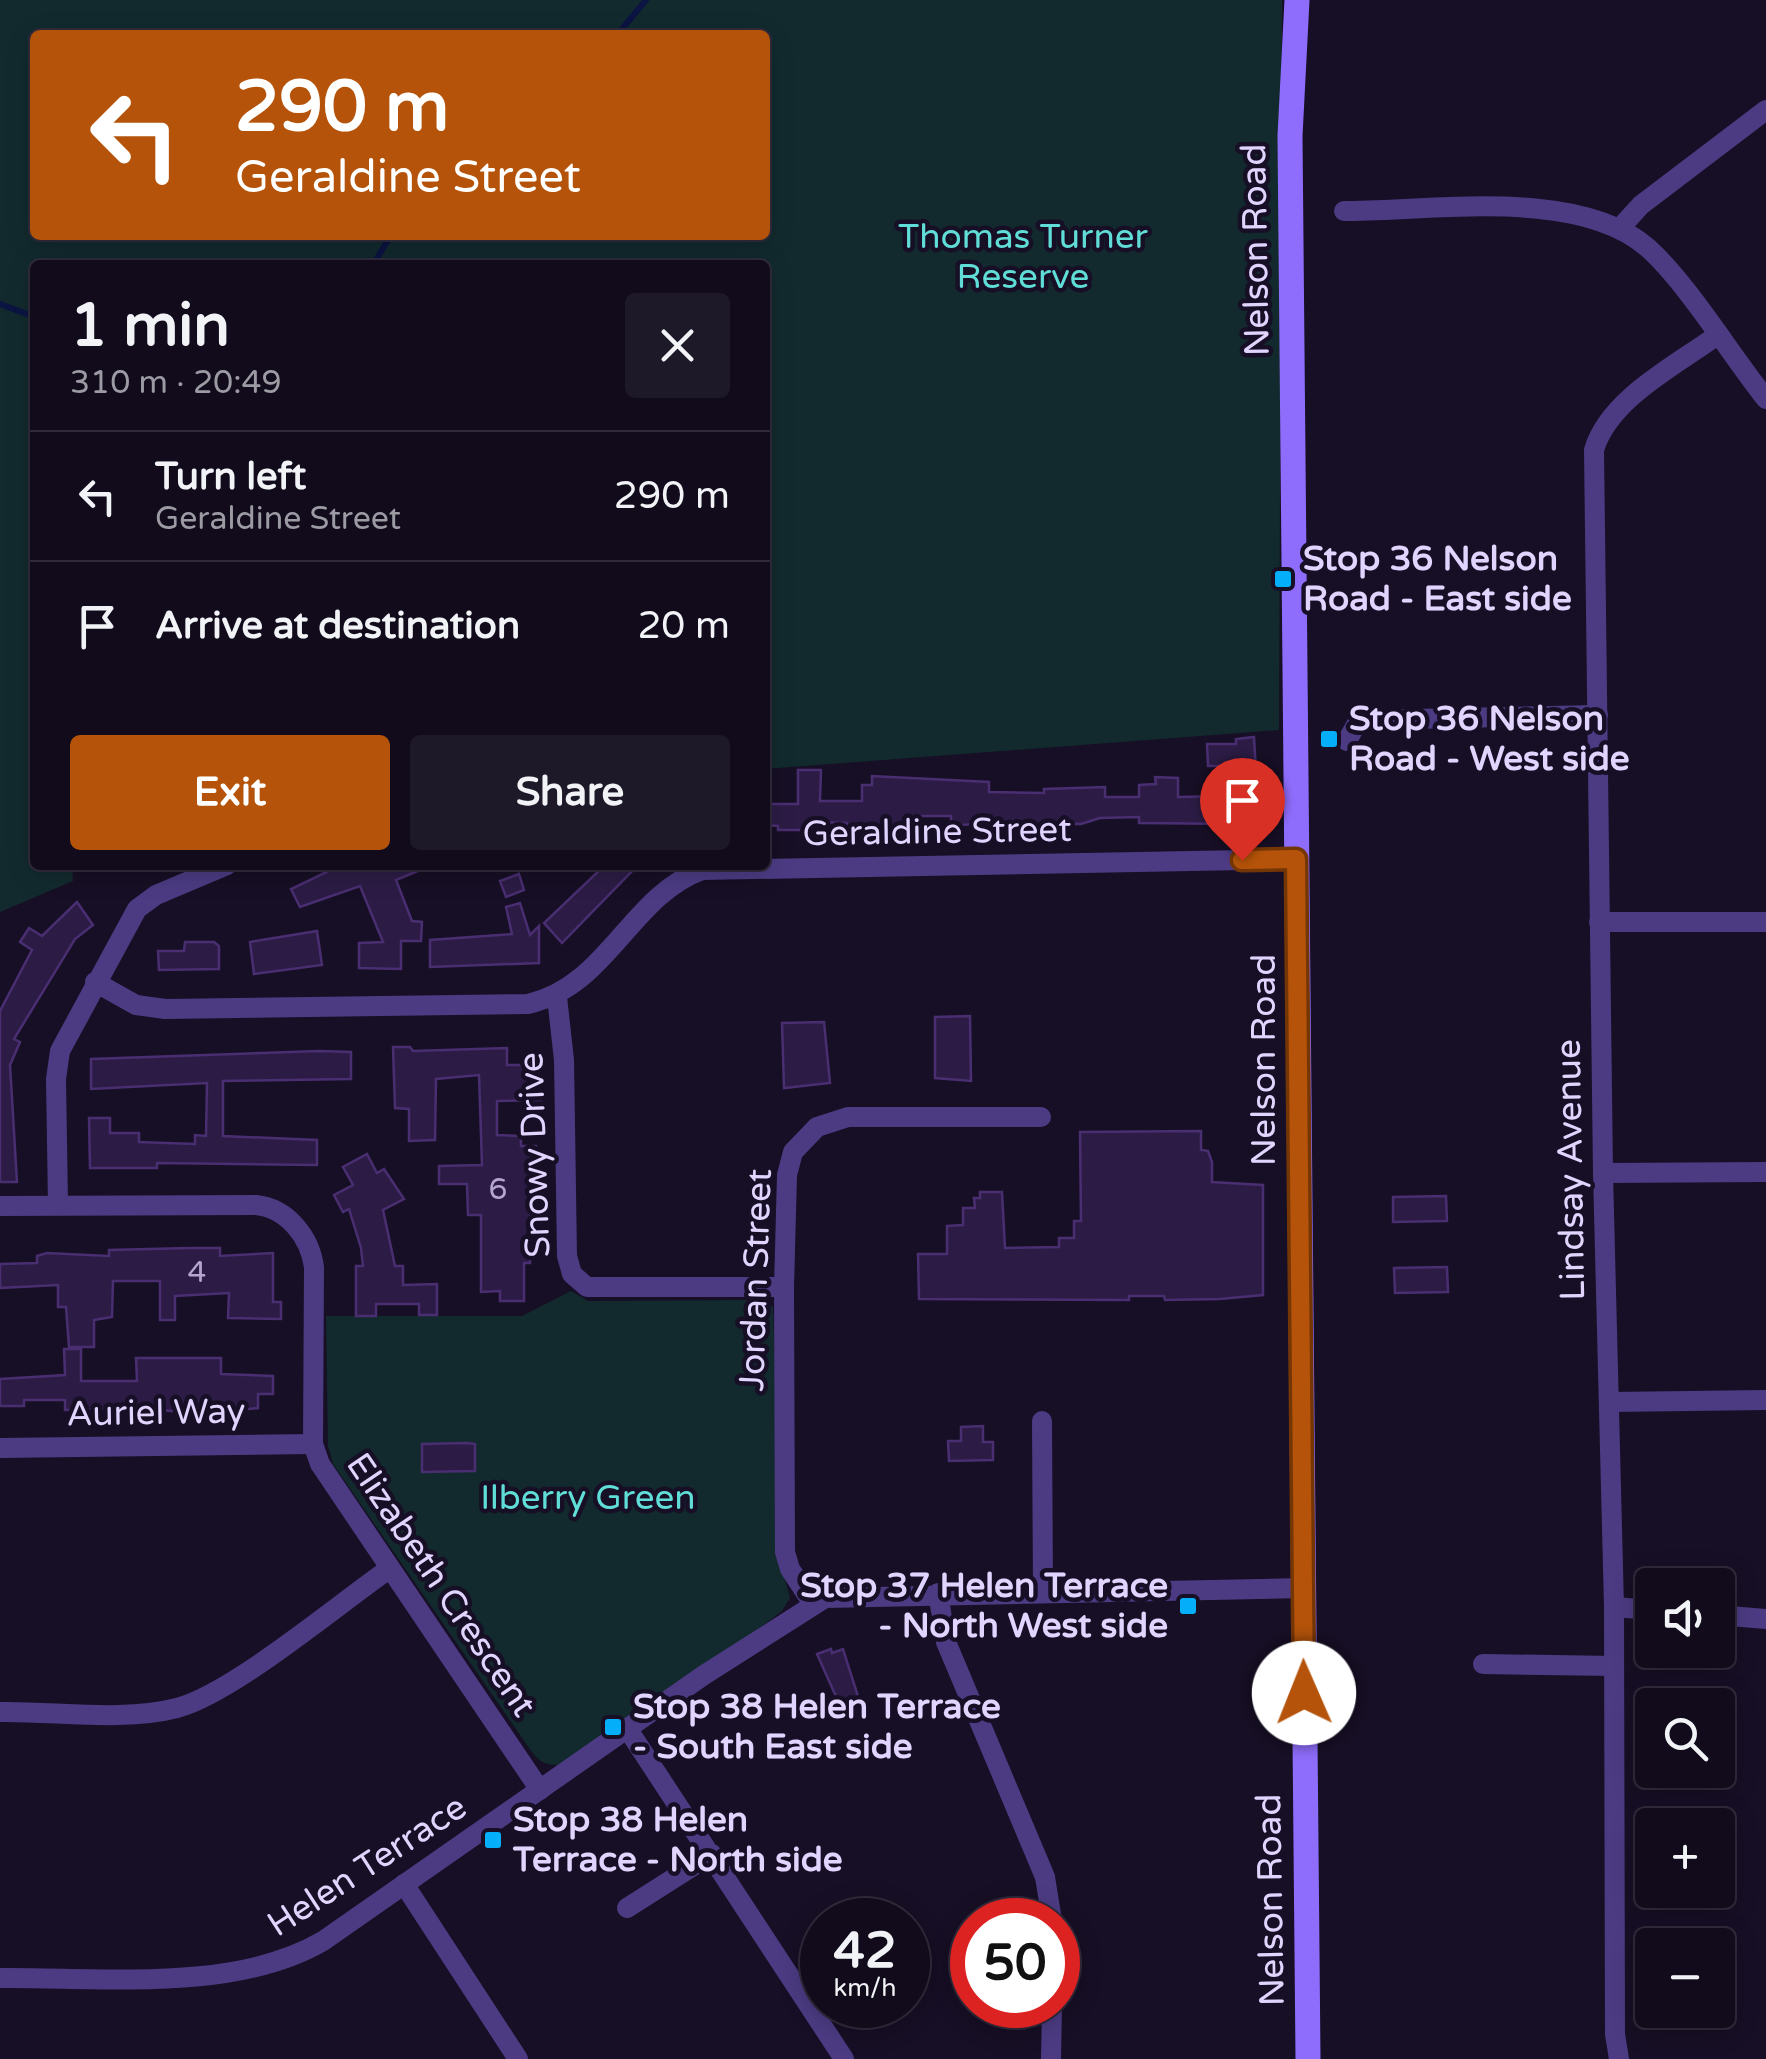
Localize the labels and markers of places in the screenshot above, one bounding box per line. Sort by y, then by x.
place label: Stop 36 Nelson Road - East side [1303,538,1572,620]
marker: Stop 36 Nelson Road - East side [1272,568,1294,590]
place label: Stop 36 Nelson Road - West side [1349,698,1630,780]
marker: Stop 36 Nelson Road - West side [1318,728,1340,750]
pin [1200,758,1285,861]
place label: Stop 37 Helen Terrace - North West side [800,1565,1168,1647]
marker: Stop 37 Helen Terrace - North West side [1177,1595,1199,1617]
place label: Stop 38 Helen Terrace - South East side [633,1686,1001,1768]
marker: Stop 38 Helen Terrace - South East side [602,1716,624,1738]
place label: Stop 38 Helen Terrace - North side [512,1799,843,1881]
marker: Stop 38 Helen Terrace - North side [482,1829,504,1851]

